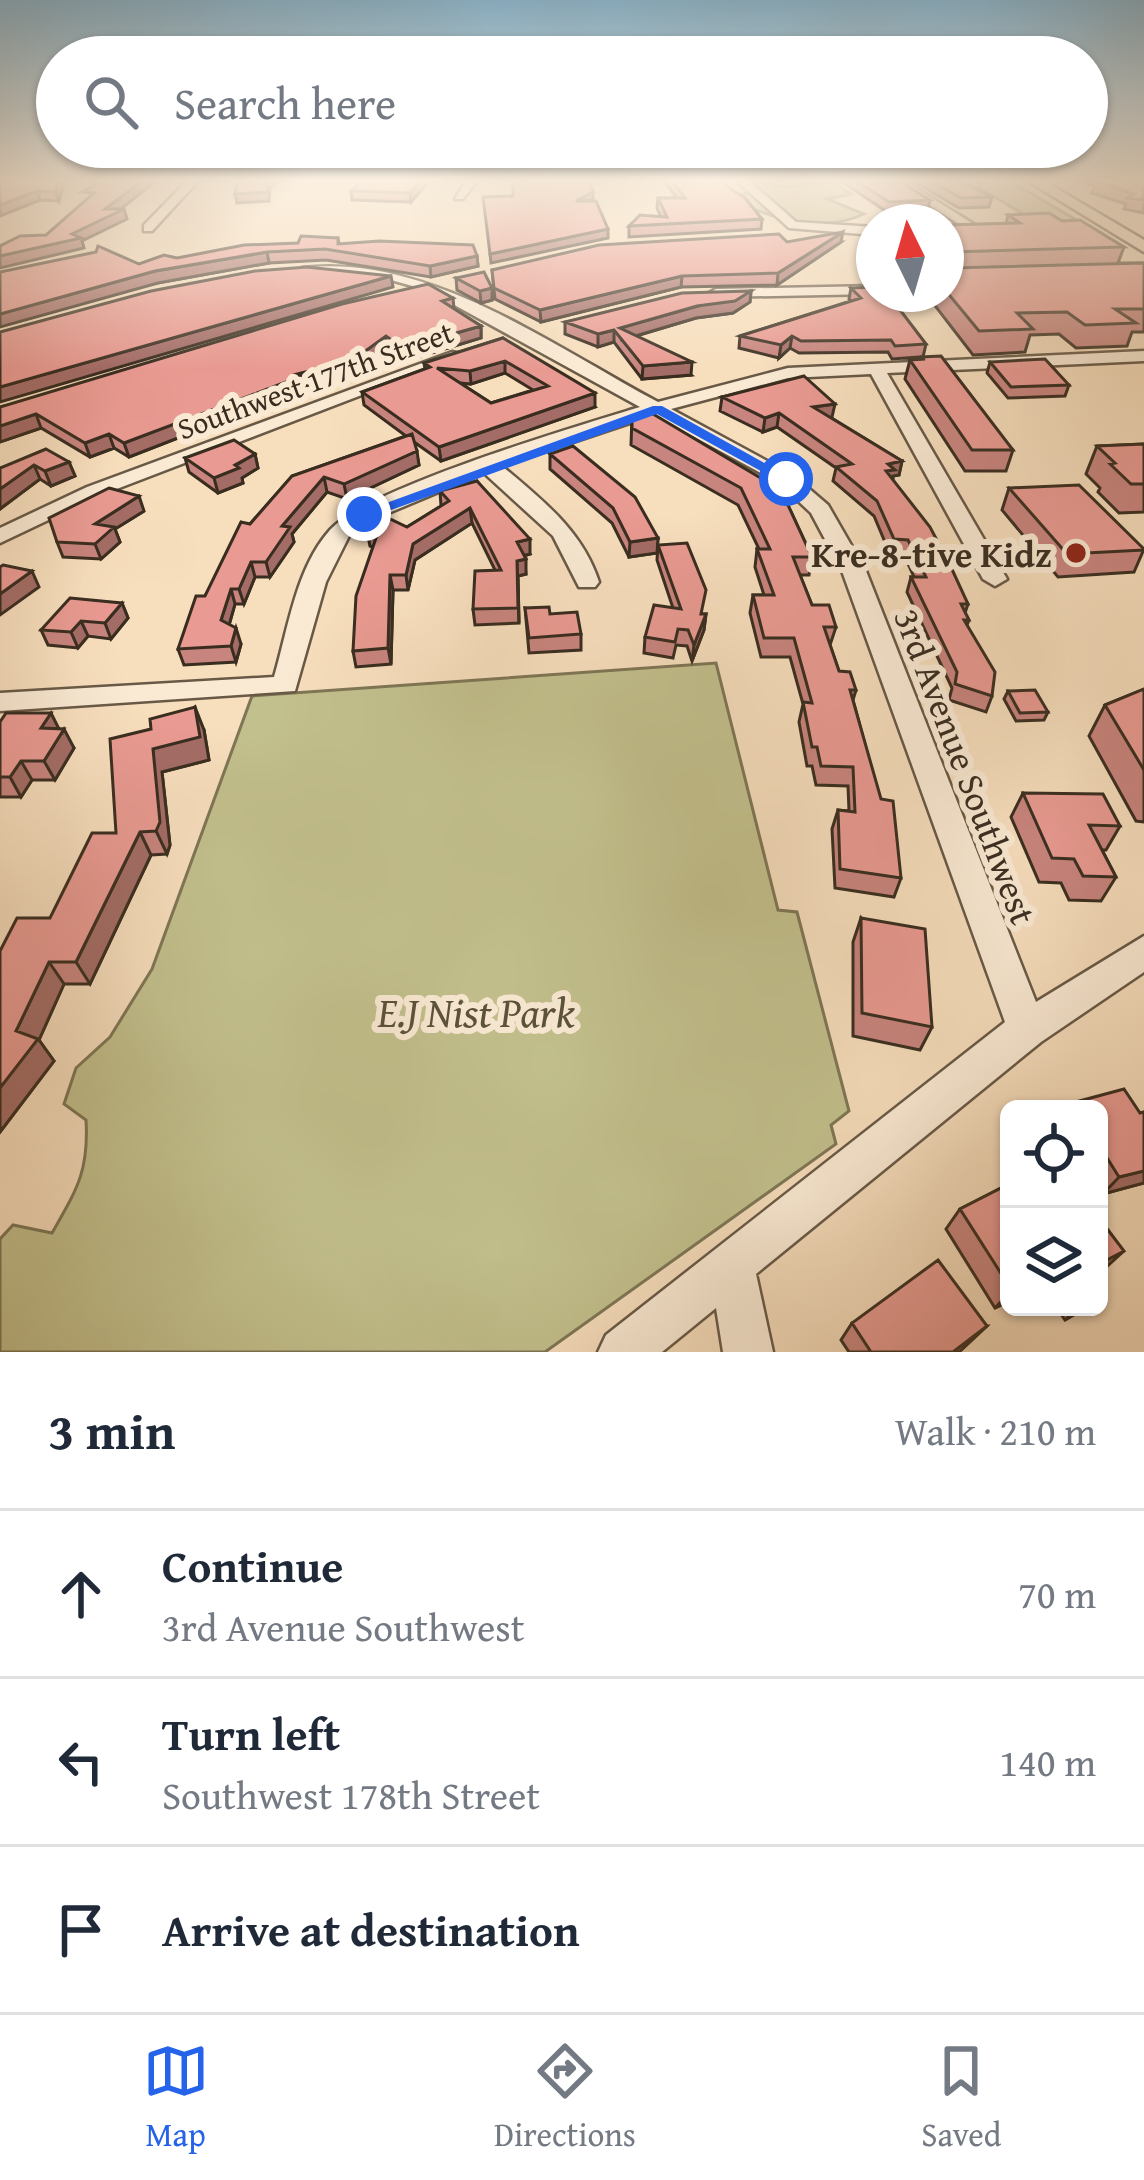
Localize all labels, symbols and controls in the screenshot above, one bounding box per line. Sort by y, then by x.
search box [36,36,1108,168]
icon: search [78,69,144,135]
text: Search here [174,70,396,135]
north arrow [856,204,964,312]
street label: Southwest 177th Street [171,309,460,450]
route start [759,452,813,506]
route end [337,487,391,541]
place label: Kre-8-tive Kidz [811,527,1052,580]
marker: Kre-8-tive Kidz [1063,540,1089,566]
street label: 3rd Avenue Southwest [881,600,1051,932]
park label: E.J Nist Park [376,981,575,1042]
map controls [1000,1100,1108,1316]
button: locate [1000,1100,1108,1208]
button: layers [1000,1208,1108,1316]
text: 3 min [48,1393,175,1468]
text: Walk · 210 m [895,1402,1096,1459]
text: Continue [162,1533,343,1598]
icon: ahead [48,1561,114,1627]
text: 70 m [1018,1565,1096,1622]
text: 3rd Avenue Southwest [162,1598,524,1655]
text: Turn left [162,1701,340,1766]
icon: left [48,1729,114,1795]
text: 140 m [999,1733,1096,1790]
text: Southwest 178th Street [162,1766,540,1823]
icon: arrive [48,1897,114,1963]
text: Arrive at destination [162,1897,580,1962]
tab: Map [143,2038,209,2158]
tab: Directions [494,2038,636,2158]
tab: Saved [921,2038,1001,2158]

